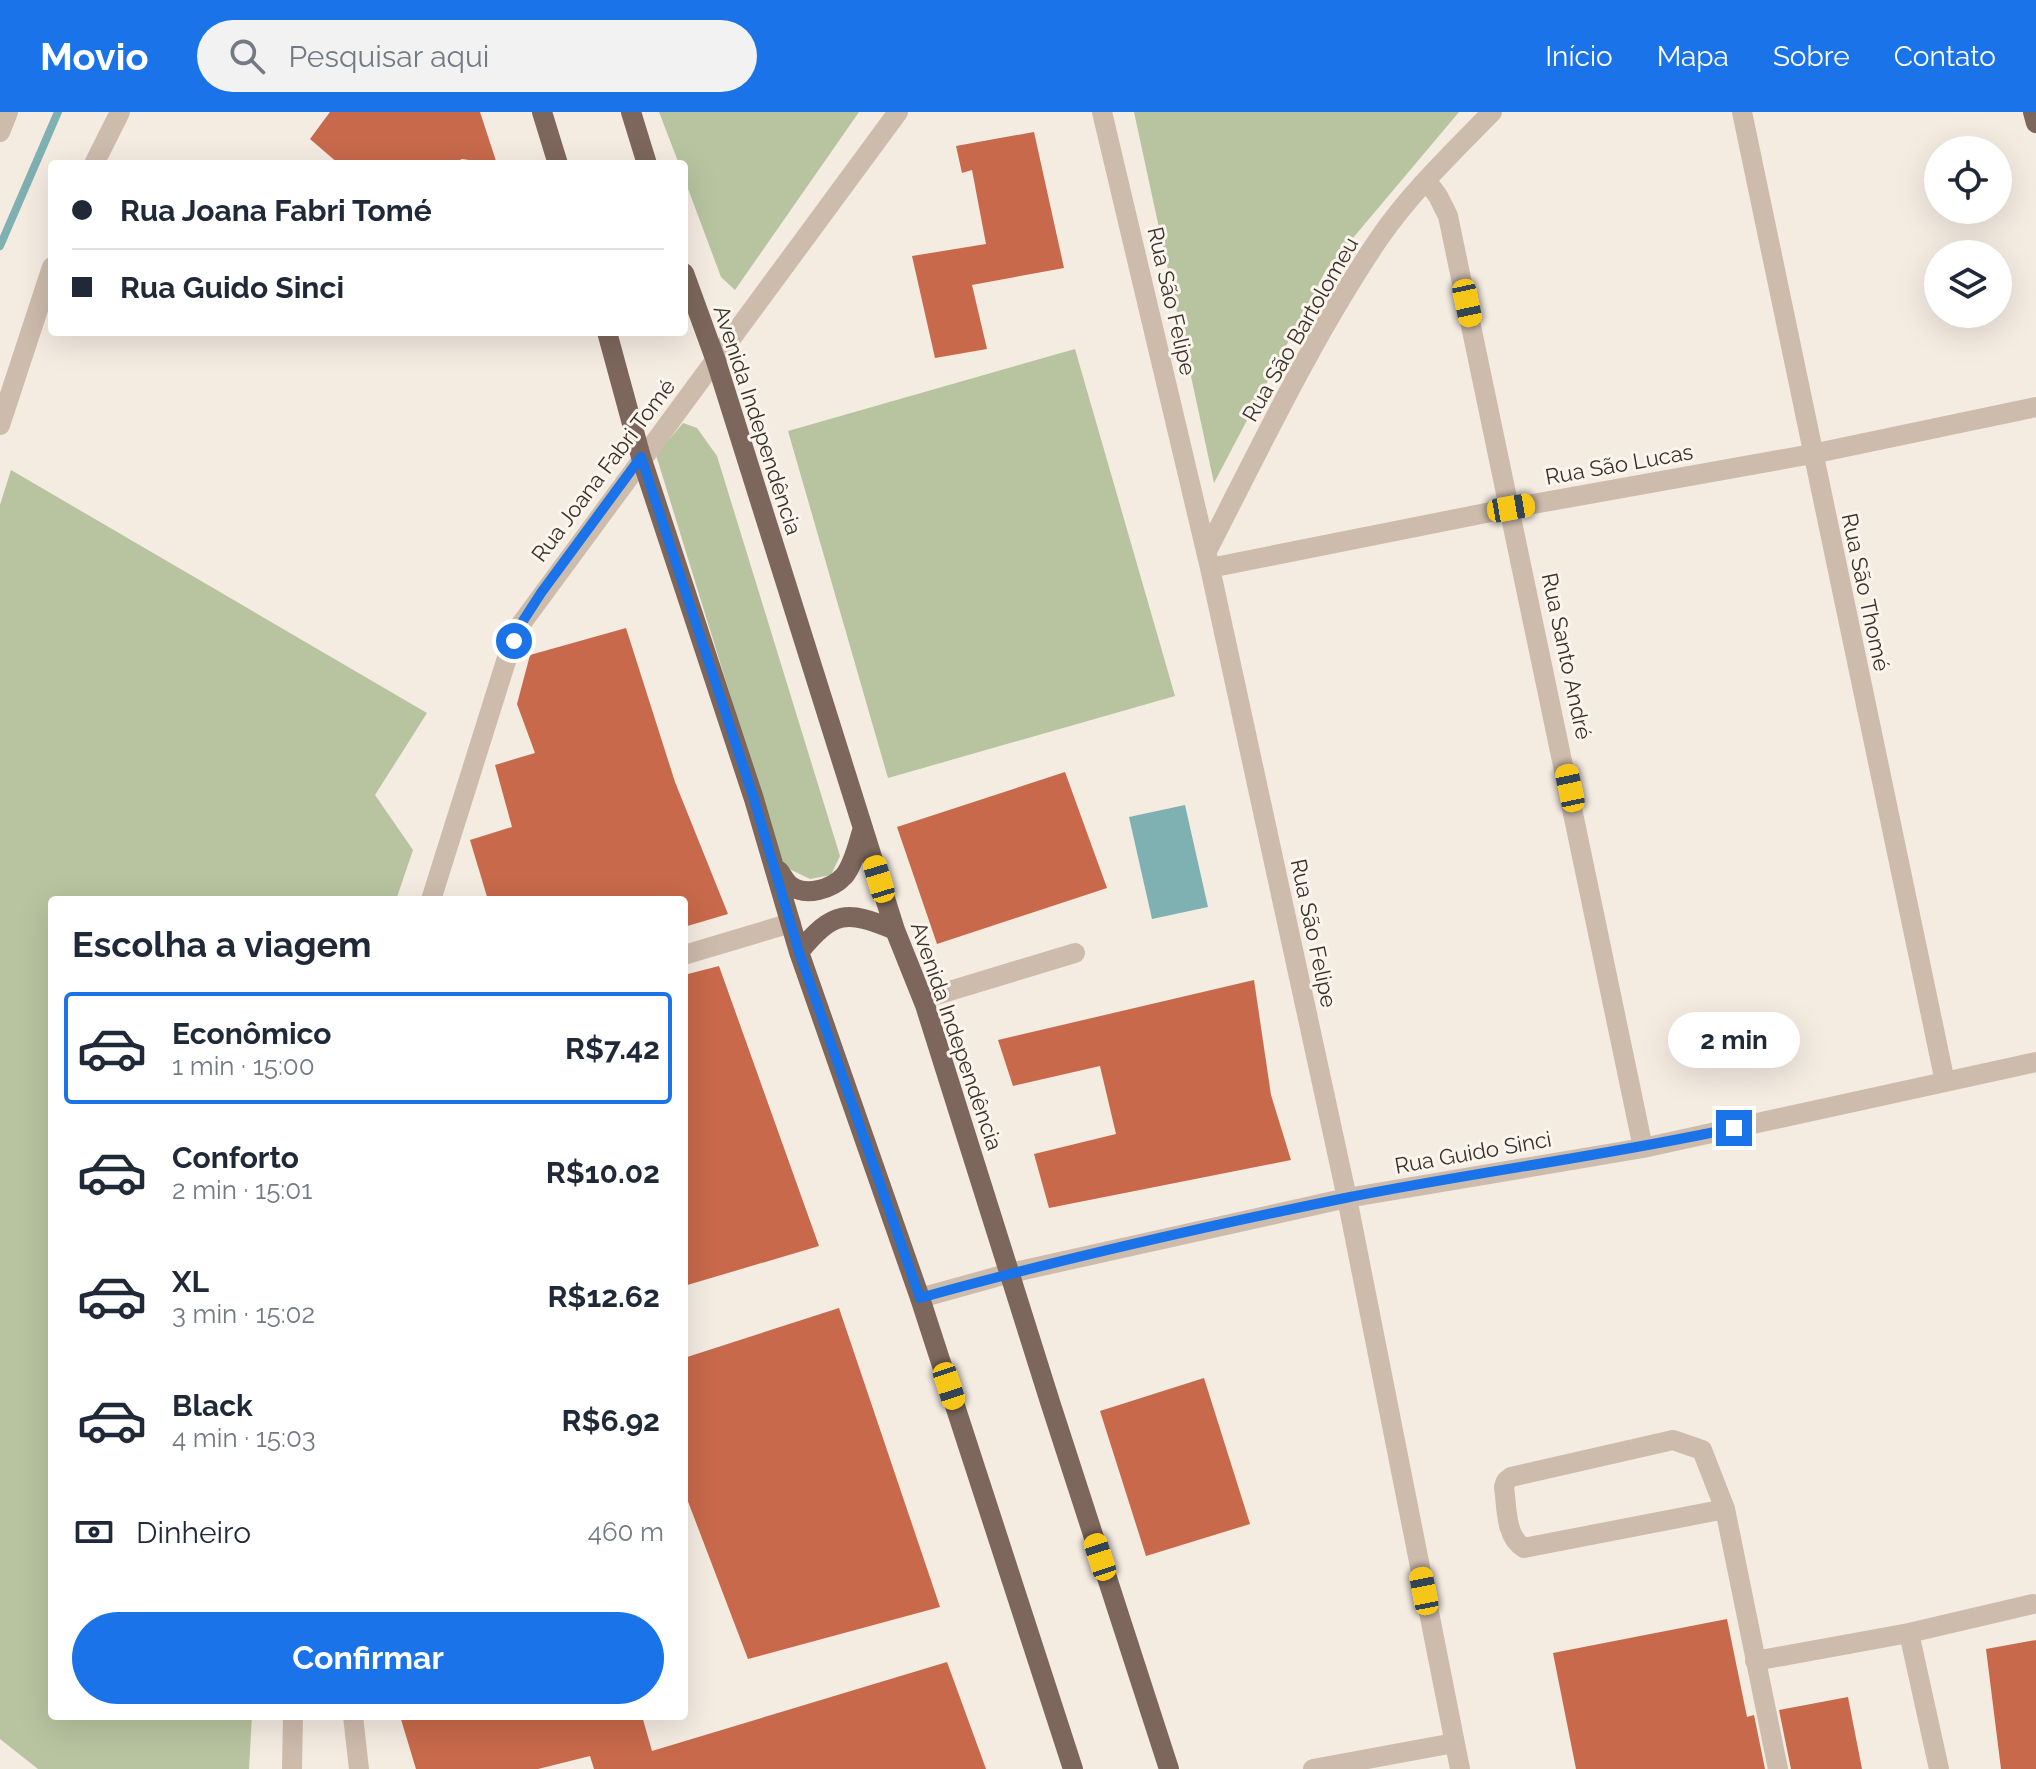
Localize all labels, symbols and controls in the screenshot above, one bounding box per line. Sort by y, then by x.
search box [197,20,757,92]
text: Movio [40,34,149,79]
icon: search [225,34,269,78]
text: Pesquisar aqui [289,39,489,74]
text: Início [1545,40,1613,73]
text: Mapa [1657,40,1729,73]
text: Sobre [1773,40,1850,73]
text: Contato [1894,40,1996,73]
map controls [1924,136,2012,328]
button: locate [1924,136,2012,224]
text: Rua Joana Fabri Tomé [120,193,432,228]
street label: Rua São Felipe [1142,224,1202,378]
street label: Rua São Bartolomeu [1237,232,1363,426]
button: layers [1924,240,2012,328]
text: Rua Guido Sinci [120,270,344,305]
car [1450,277,1484,329]
street label: Avenida Independência [709,302,807,538]
street label: Rua Joana Fabri Tomé [526,373,680,566]
street label: Rua São Lucas [1543,438,1695,490]
car [1485,492,1537,524]
street label: Rua São Thomé [1837,511,1895,673]
street label: Rua Santo André [1537,570,1597,742]
route start [496,623,532,659]
car [1553,762,1587,814]
car [861,853,897,905]
street label: Rua São Felipe [1286,856,1342,1010]
street label: Avenida Independência [906,918,1008,1154]
text: Escolha a viagem [72,923,372,965]
icon: car [76,1012,148,1084]
callout: 2 min [1668,1012,1800,1068]
text: Econômico [172,1016,332,1051]
text: 2 min [1700,1025,1768,1055]
text: R$7.42 [565,1031,660,1066]
text: 1 min · 15:00 [172,1051,315,1081]
route end [1716,1110,1752,1146]
street label: Rua Guido Sinci [1393,1125,1553,1179]
icon: car [76,1136,148,1208]
text: Conforto [172,1140,299,1175]
text: R$10.02 [546,1155,660,1190]
text: 2 min · 15:01 [172,1175,312,1205]
icon: car [76,1260,148,1332]
text: XL [172,1264,209,1299]
text: R$12.62 [547,1279,660,1314]
text: 3 min · 15:02 [172,1299,315,1329]
car [930,1359,968,1413]
icon: car [76,1384,148,1456]
text: Black [172,1388,253,1423]
text: R$6.92 [561,1403,660,1438]
text: 4 min · 15:03 [172,1423,316,1453]
icon: cash [72,1510,116,1554]
text: Dinheiro [136,1515,251,1550]
text: 460 m [588,1517,664,1547]
car [1081,1530,1119,1584]
car [1408,1565,1440,1617]
button: Confirmar [72,1612,664,1704]

